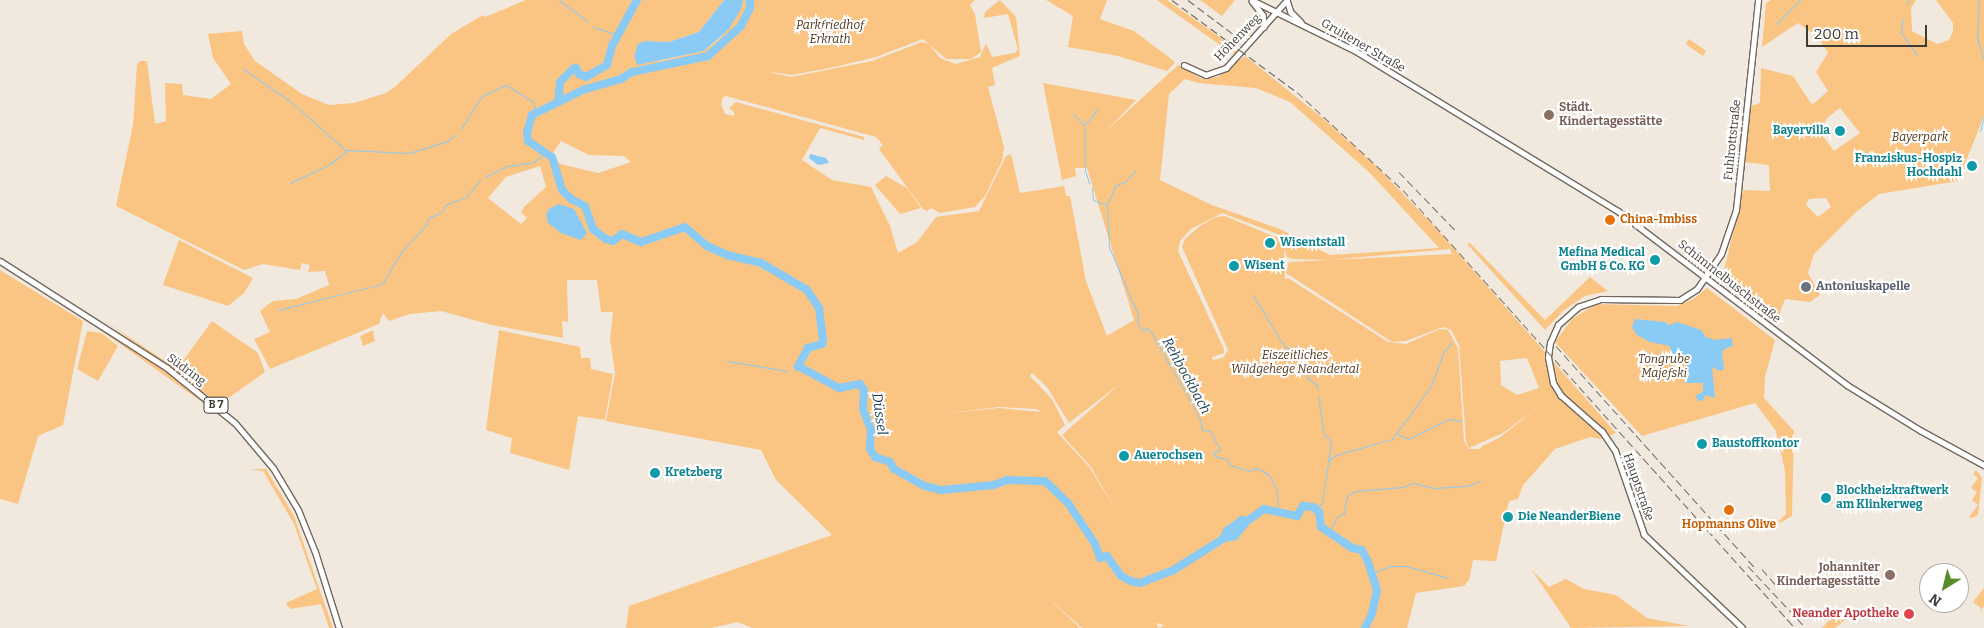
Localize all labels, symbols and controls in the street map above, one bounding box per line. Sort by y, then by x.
street label: Höhenweg [1212,11,1264,65]
scale bar [1809,15,1930,47]
street label: Gruitener Straße [1318,16,1408,76]
park label: Parkfriedhof Erkrath [796,19,864,47]
text: 200 m [1814,25,1859,43]
street label: Fuhlrottstraße [1722,99,1744,181]
place label: Städt. Kindertagesstätte [1559,101,1662,129]
marker: Städt. Kindertagesstätte [1543,109,1555,121]
place label: Bayervilla [1773,124,1830,138]
marker: Bayervilla [1834,125,1846,137]
park label: Bayerpark [1892,131,1948,145]
place label: Franziskus-Hospiz Hochdahl [1855,152,1962,180]
marker: Franziskus-Hospiz Hochdahl [1966,160,1978,172]
place label: China-Imbiss [1620,213,1697,227]
marker: China-Imbiss [1604,214,1616,226]
place label: Wisentstall [1280,236,1345,250]
marker: Wisentstall [1264,237,1276,249]
street label: Schimmelbuschstraße [1675,237,1783,327]
place label: Mefina Medical GmbH & Co. KG [1559,246,1645,274]
marker: Mefina Medical GmbH & Co. KG [1649,254,1661,266]
place label: Wisent [1244,259,1285,273]
marker: Wisent [1228,260,1240,272]
place label: Antoniuskapelle [1816,280,1910,294]
marker: Antoniuskapelle [1800,281,1812,293]
water label: Rehbockbach [1158,335,1214,417]
park label: Eiszeitliches Wildgehege Neandertal [1231,349,1359,377]
street label: Südring [164,351,208,389]
park label: Tongrube Majefski [1638,353,1690,381]
water label: Düssel [868,392,890,436]
road number: B 7 [202,396,230,414]
place label: Baustoffkontor [1712,437,1799,451]
marker: Baustoffkontor [1696,438,1708,450]
place label: Auerochsen [1134,449,1203,463]
marker: Auerochsen [1118,450,1130,462]
street label: Hauptstraße [1620,451,1656,523]
place label: Kretzberg [665,466,722,480]
marker: Kretzberg [649,467,661,479]
place label: Blockheizkraftwerk am Klinkerweg [1836,484,1949,512]
marker: Blockheizkraftwerk am Klinkerweg [1820,492,1832,504]
marker: Hopmanns Olive [1723,504,1735,516]
place label: Die NeanderBiene [1518,510,1621,524]
marker: Die NeanderBiene [1502,511,1514,523]
place label: Hopmanns Olive [1682,518,1776,532]
place label: Johanniter Kindertagesstätte [1777,561,1880,589]
north arrow [1919,563,1969,613]
marker: Johanniter Kindertagesstätte [1884,569,1896,581]
text: N [1926,590,1945,610]
place label: Neander Apotheke [1792,607,1899,621]
marker: Neander Apotheke [1903,608,1915,620]

